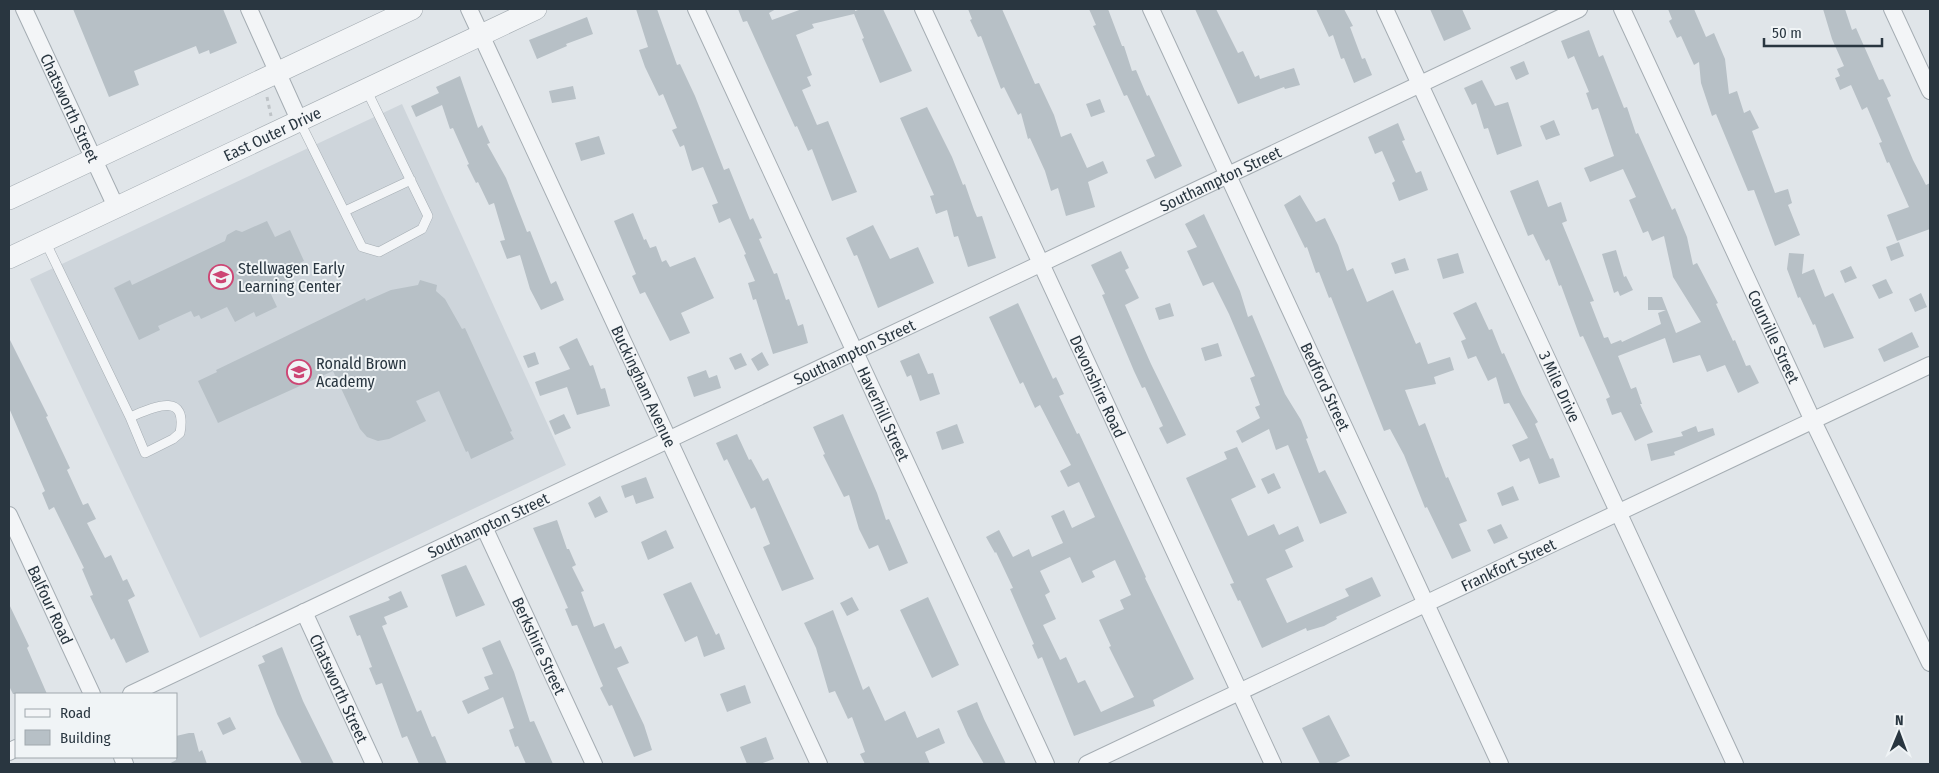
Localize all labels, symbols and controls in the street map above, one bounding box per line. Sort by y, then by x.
scale bar [1764,15,1882,47]
text: 50 m [1772,24,1802,42]
street label: Chatsworth Street [37,51,104,166]
street label: East Outer Drive [220,103,324,165]
street label: Southampton Street [1157,142,1285,216]
place label: Stellwagen Early Learning Center [238,259,345,296]
school or university icon: Stellwagen Early Learning Center [208,264,234,290]
street label: Courville Street [1744,287,1804,387]
street label: Southampton Street [790,315,919,389]
street label: Buckingham Avenue [608,323,680,450]
street label: Devonshire Road [1066,332,1130,440]
street label: Bedford Street [1297,339,1354,435]
street label: 3 Mile Drive [1535,348,1585,425]
place label: Ronald Brown Academy [316,354,407,391]
school or university icon: Ronald Brown Academy [286,359,312,385]
street label: Haverhill Street [854,363,914,465]
street label: Southampton Street [424,488,553,562]
street label: Frankfort Street [1458,534,1559,595]
street label: Balfour Road [24,562,77,647]
street label: Berkshire Street [508,594,570,698]
street label: Chatsworth Street [306,631,373,746]
legend [15,693,178,758]
text: Road [60,704,91,722]
north arrow [1874,708,1924,758]
text: N [1895,712,1904,729]
text: Building [60,729,111,747]

